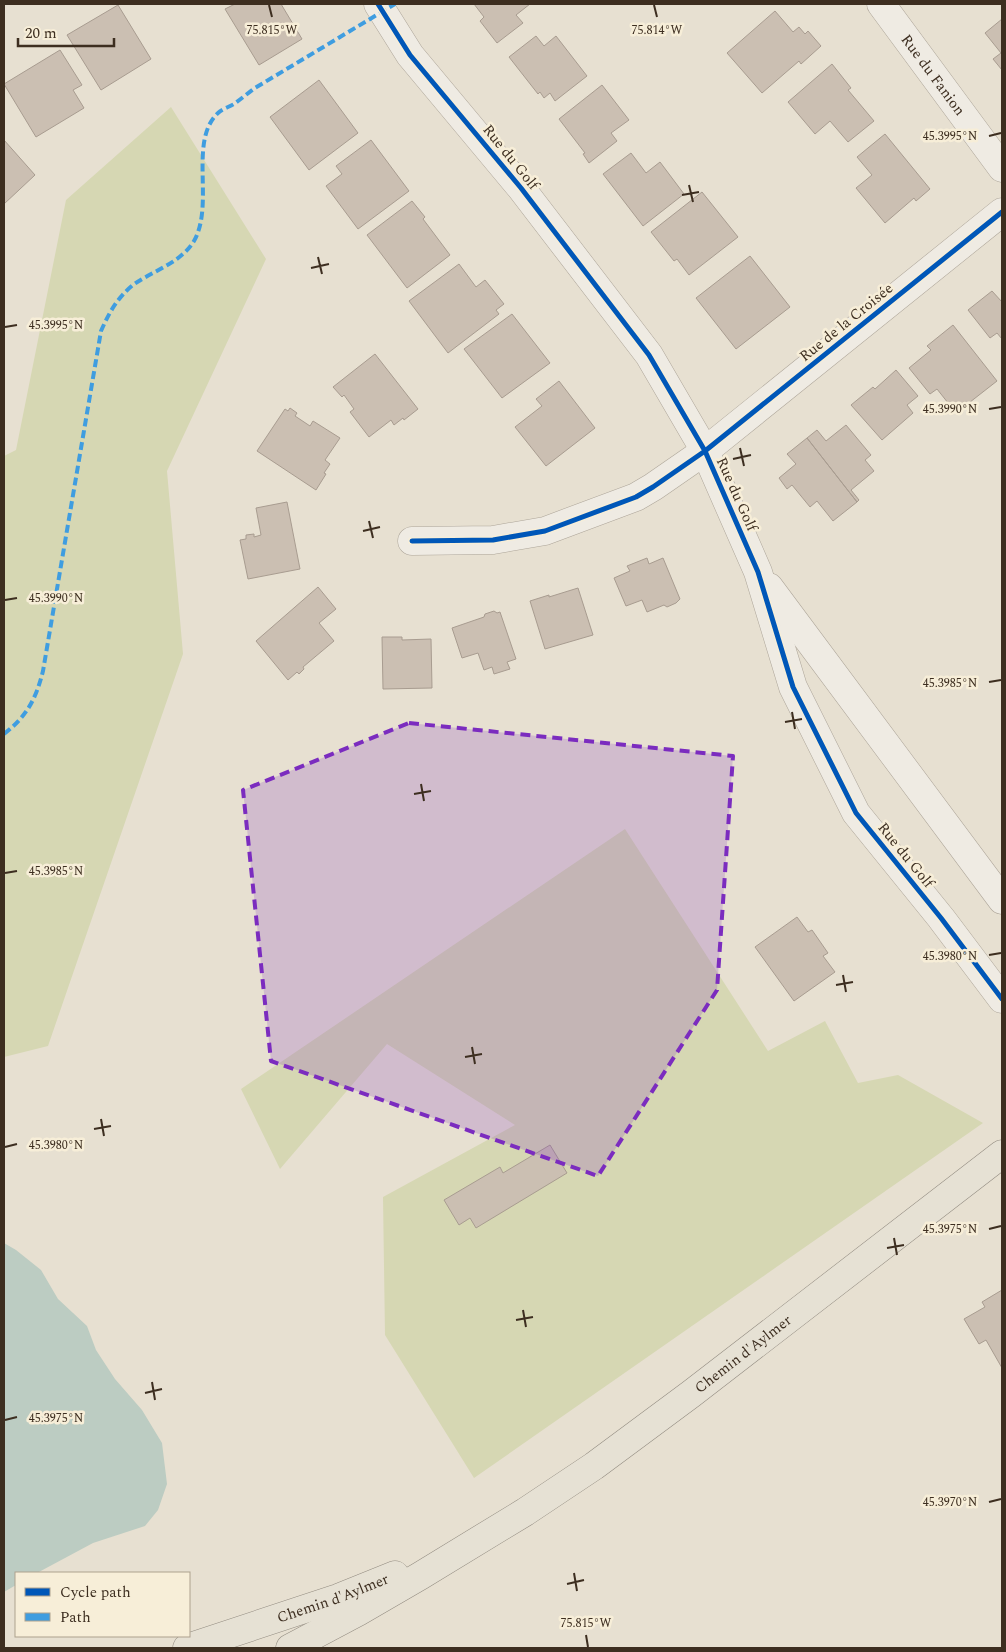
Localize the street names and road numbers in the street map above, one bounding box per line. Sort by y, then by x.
street label: Rue du Fanion [895,29,971,121]
street label: Rue du Golf [477,119,546,197]
street label: Rue de la Croisée [794,277,898,367]
street label: Rue du Golf [710,453,764,537]
street label: Rue du Golf [872,817,941,895]
street label: Chemin d'Aylmer [690,1309,797,1399]
street label: Chemin d'Aylmer [274,1568,392,1629]

